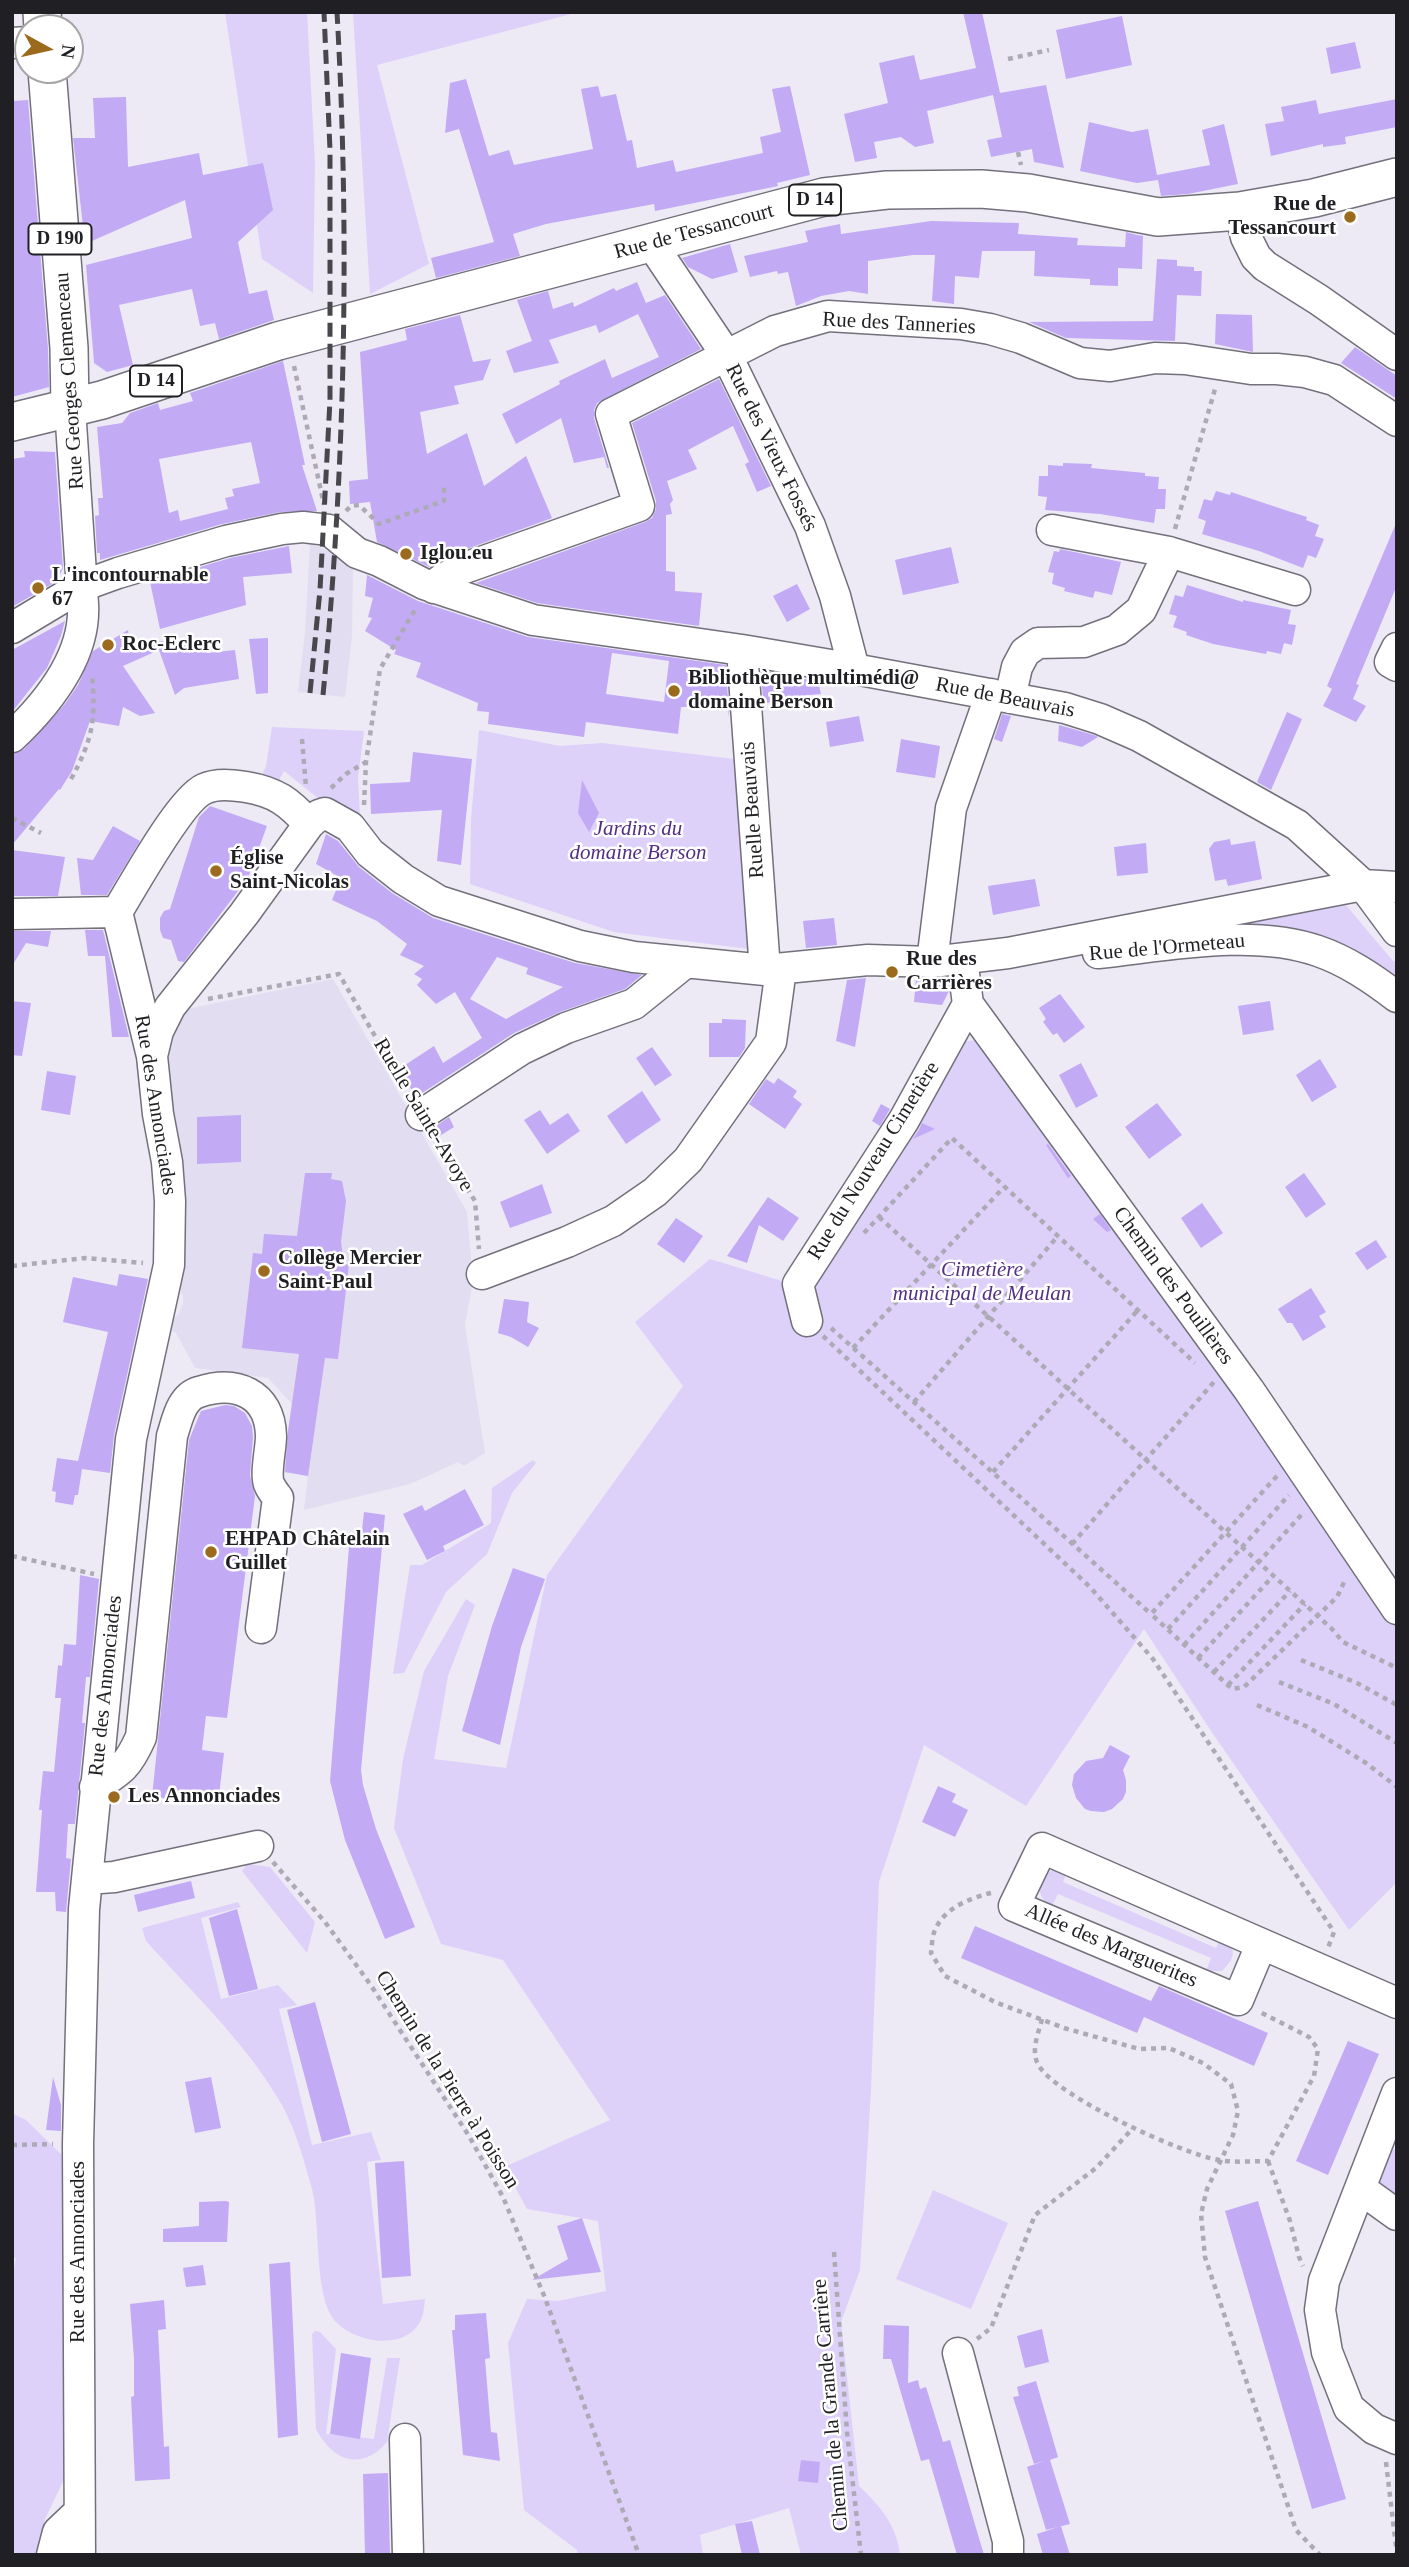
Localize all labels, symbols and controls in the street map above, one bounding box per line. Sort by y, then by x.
north arrow [14,14,84,84]
text: N [57,43,80,60]
road number: D 14 [789,184,841,216]
place label: Rue de Tessancourt [1228,192,1336,242]
street label: Rue de Tessancourt [611,199,777,265]
marker: Rue de Tessancourt [1342,209,1358,225]
road number: D 190 [28,224,92,255]
street label: Rue Georges Clemenceau [50,272,90,490]
street label: Rue des Tanneries [822,307,976,341]
street label: Rue des Vieux Fossés [719,360,823,536]
road number: D 14 [130,366,182,396]
place label: Iglou.eu [420,541,493,567]
marker: Iglou.eu [398,546,414,562]
place label: L'incontournable 67 [52,563,208,613]
marker: L'incontournable 67 [30,580,46,596]
place label: Roc-Eclerc [122,632,221,658]
marker: Roc-Eclerc [100,637,116,653]
place label: Bibliothèque multimédi@ domaine Berson [688,666,919,716]
street label: Rue de Beauvais [933,672,1077,724]
marker: Bibliothèque multimédi@ domaine Berson [666,683,682,699]
street label: Ruelle Beauvais [736,741,770,879]
park label: Jardins du domaine Berson [569,816,707,866]
place label: Église Saint-Nicolas [230,846,349,896]
marker: Église Saint-Nicolas [208,863,224,879]
street label: Rue de l'Ormeteau [1088,929,1246,967]
place label: Rue des Carrières [906,947,992,997]
marker: Rue des Carrières [884,964,900,980]
street label: Rue des Annonciades [128,1013,182,1197]
street label: Ruelle Sainte-Avoye [367,1034,479,1196]
street label: Rue du Nouveau Cimetière [803,1057,945,1265]
street label: Chemin des Pouillères [1107,1202,1239,1370]
place label: Collège Mercier Saint-Paul [278,1246,422,1296]
park label: Cimetière municipal de Meulan [893,1257,1071,1307]
marker: Collège Mercier Saint-Paul [256,1263,272,1279]
place label: EHPAD Châtelain Guillet [225,1527,390,1577]
marker: EHPAD Châtelain Guillet [203,1544,219,1560]
street label: Rue des Annonciades [84,1594,128,1778]
place label: Les Annonciades [128,1784,280,1810]
marker: Les Annonciades [106,1789,122,1805]
street label: Allée des Marguerites [1021,1898,1201,1994]
street label: Chemin de la Pierre à Poisson [369,1966,525,2194]
street label: Rue des Annonciades [65,2161,91,2343]
street label: Chemin de la Grande Carrière [807,2278,855,2532]

